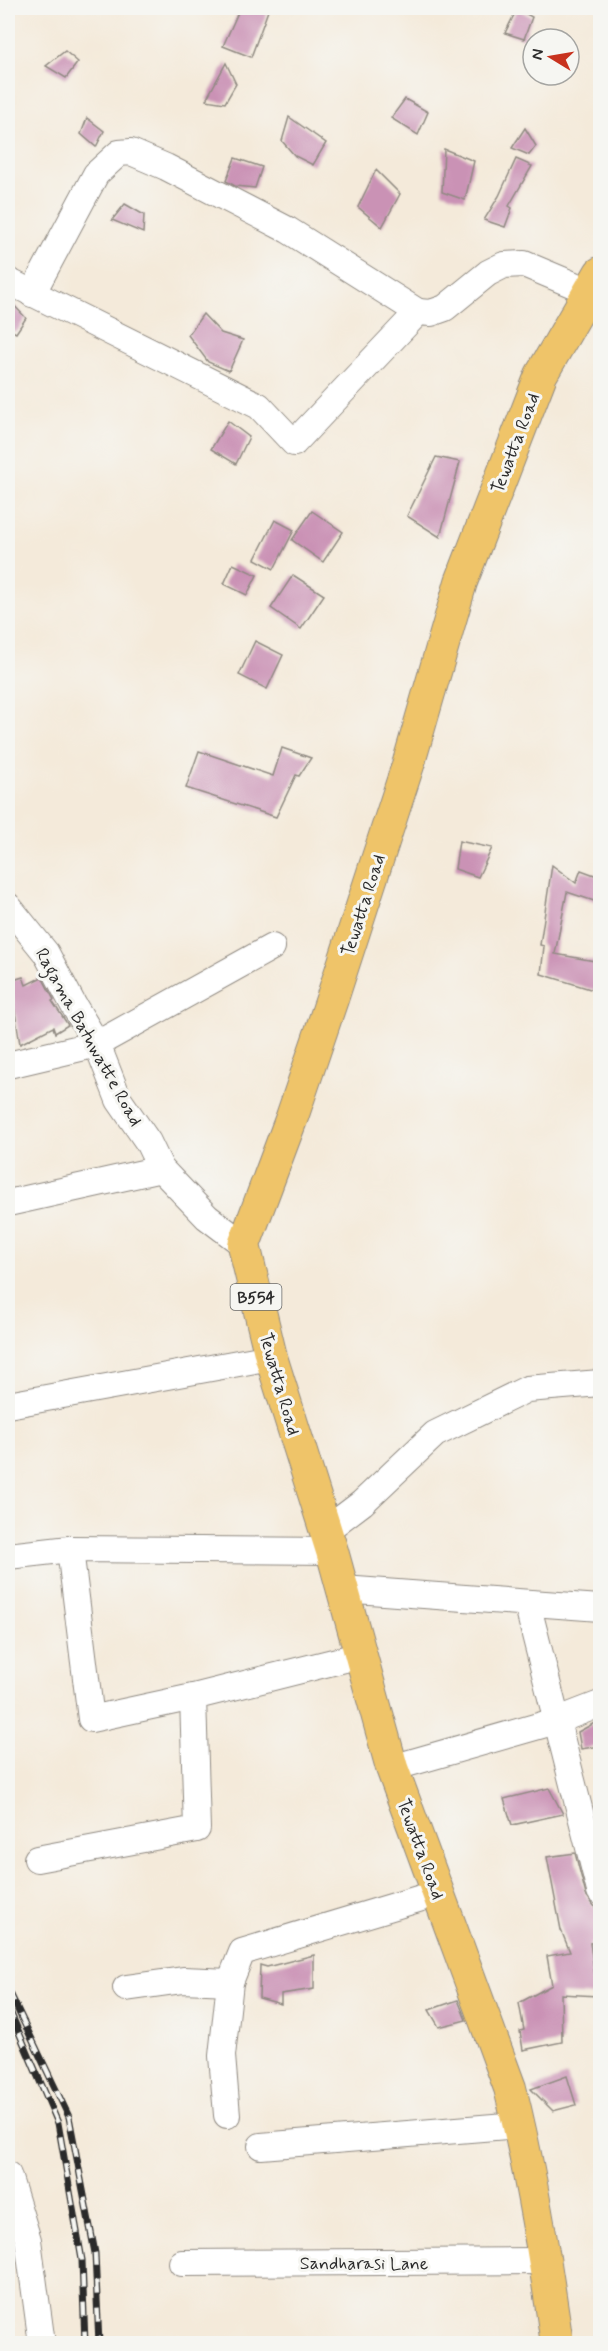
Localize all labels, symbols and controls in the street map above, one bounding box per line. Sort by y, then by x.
north arrow [521,27,581,87]
text: N [526,47,549,62]
street label: Tewatta Road [486,390,546,497]
street label: Tewatta Road [336,851,392,959]
street label: Ragama Batuwatte Road [27,944,147,1132]
road number: B554 [230,1284,282,1310]
street label: Tewatta Road [253,1330,305,1438]
street label: Tewatta Road [391,1796,449,1903]
street label: Sandharasi Lane [300,2252,428,2276]

